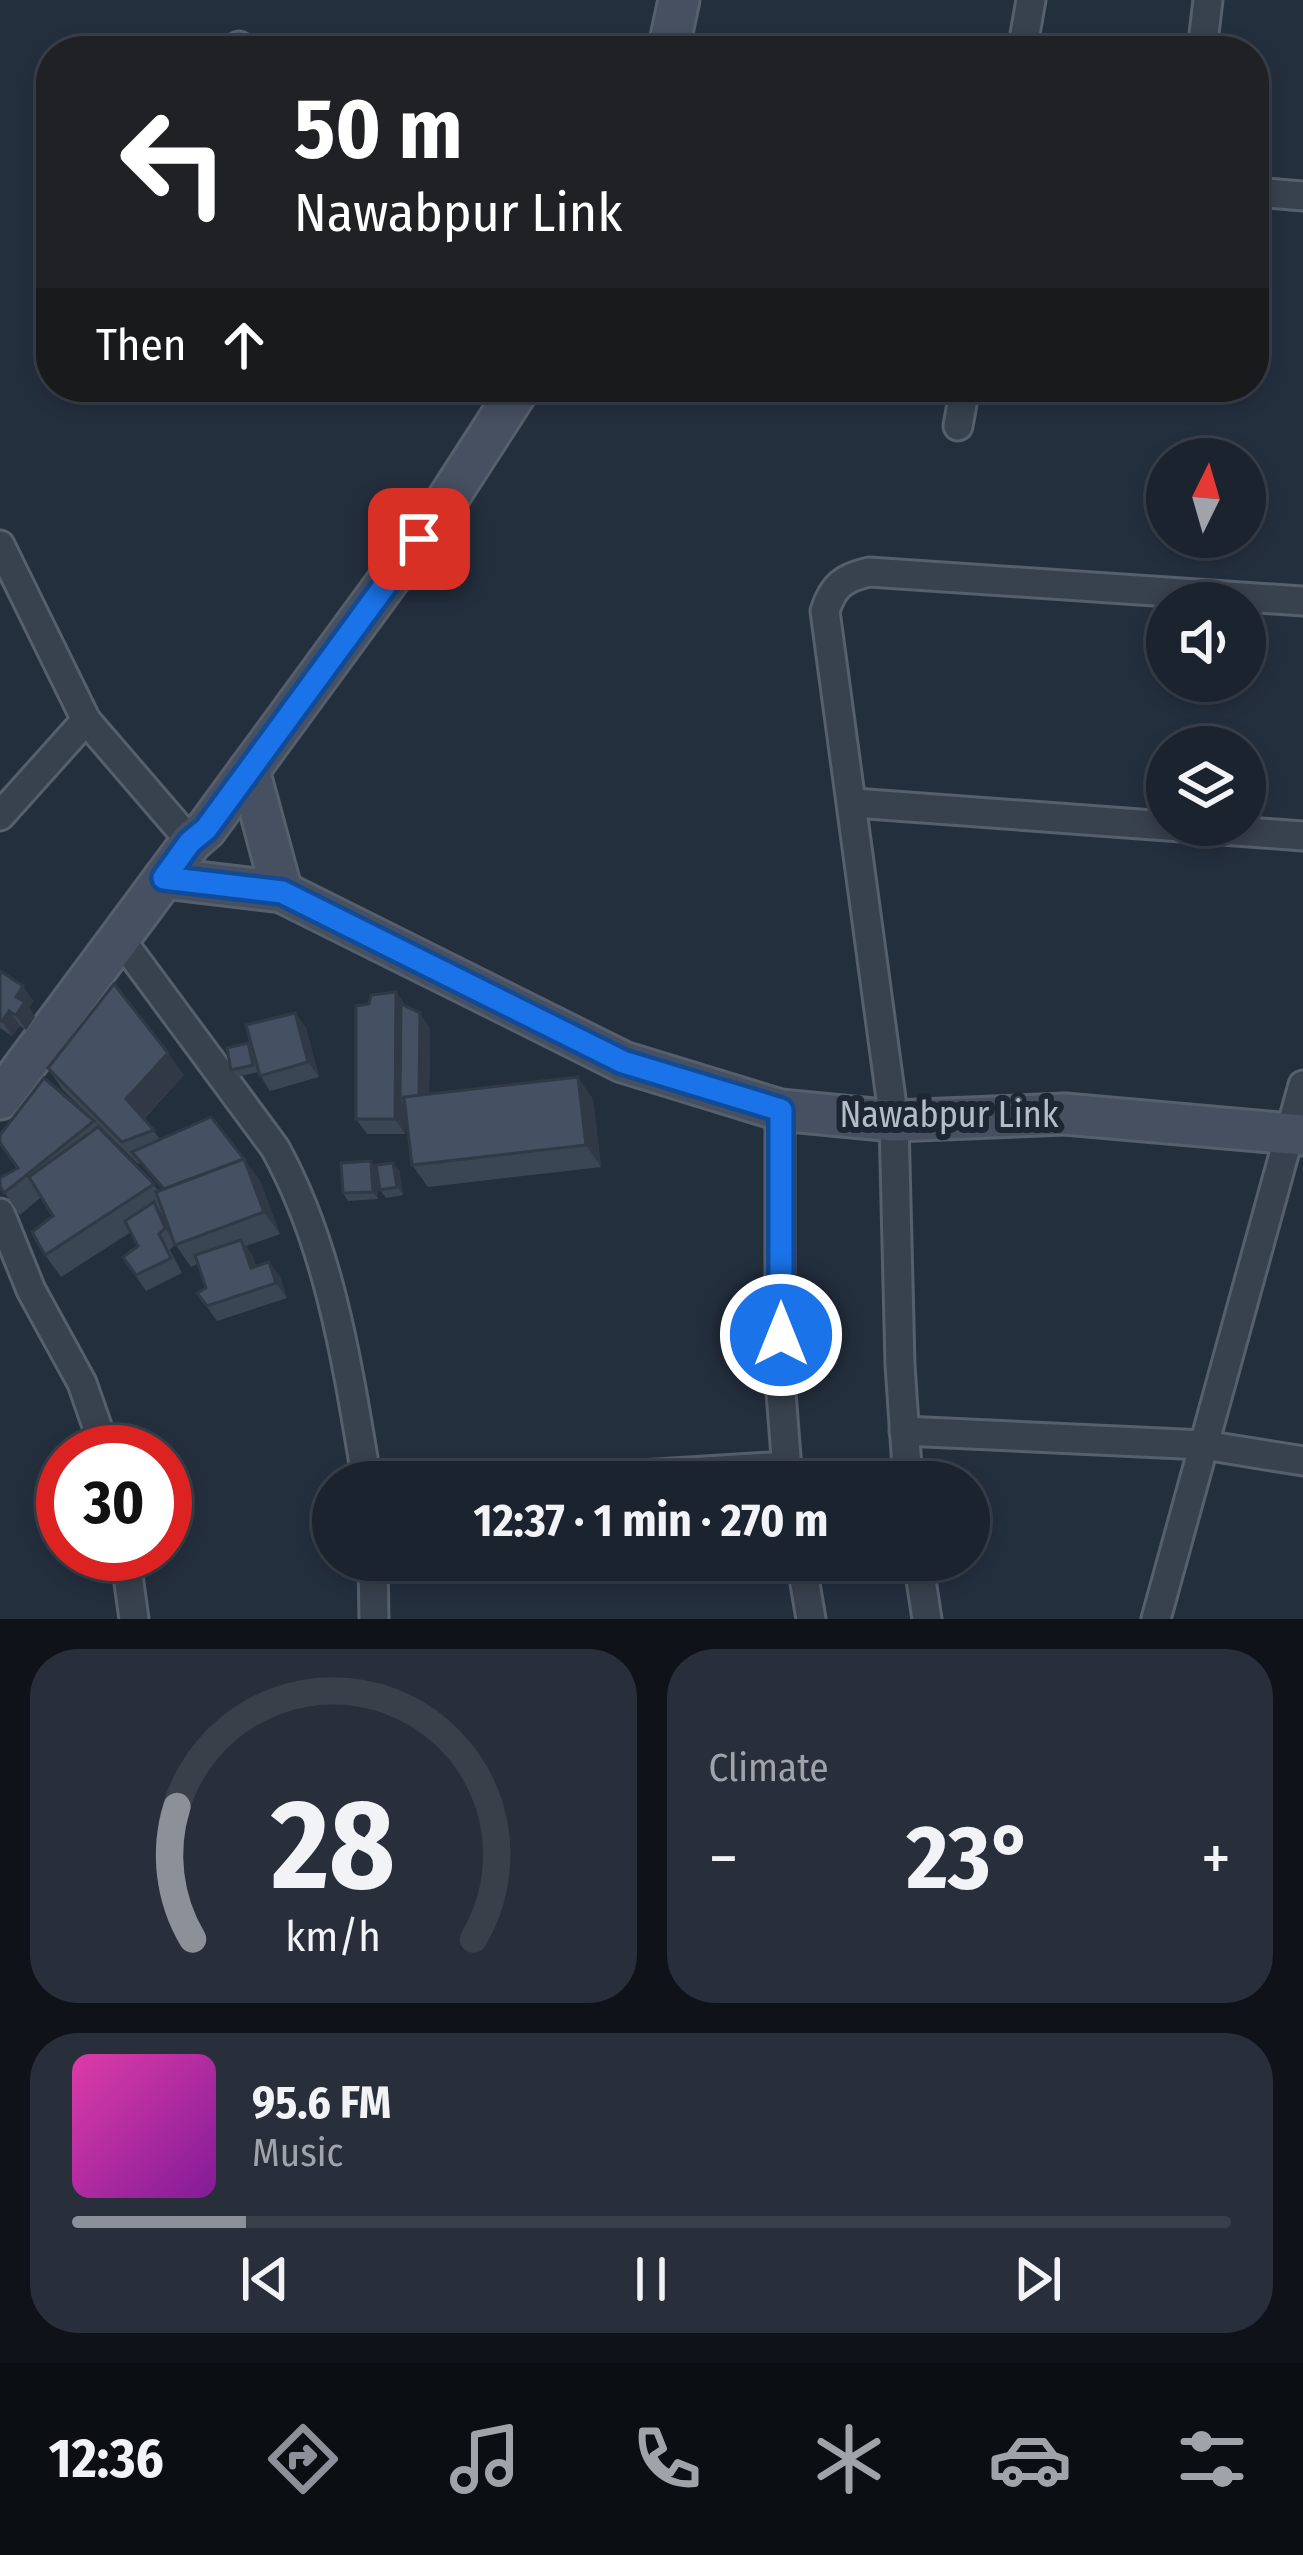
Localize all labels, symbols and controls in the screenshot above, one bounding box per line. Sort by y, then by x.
text: 50 m [294,79,463,180]
icon: left [96,84,252,240]
text: Nawabpur Link [294,181,622,245]
icon: ahead [211,312,277,378]
text: Then [96,318,187,372]
north arrow [1146,438,1266,558]
map controls [1146,438,1266,846]
pin [368,488,470,590]
icon: arrive [386,506,452,572]
button: sound [1146,582,1266,702]
button: layers [1146,726,1266,846]
street label: Nawabpur Link [840,1093,1059,1137]
position arrow [718,1272,844,1398]
speed limit sign: 30 [36,1425,192,1581]
text: 12:37 · 1 min · 270 m [474,1494,828,1548]
text: Climate [709,1745,829,1791]
text: 28 [270,1771,395,1921]
text: 23° [906,1804,1033,1912]
text: − [709,1819,738,1898]
text: + [1201,1819,1231,1898]
text: km/h [285,1911,381,1962]
text: 95.6 FM [252,2076,391,2130]
text: Music [252,2130,343,2176]
icon: previous [232,2246,298,2312]
icon: pause [618,2246,684,2312]
icon: next [1005,2246,1071,2312]
icon: directions [261,2417,345,2501]
icon: music [443,2417,527,2501]
icon: phone [625,2417,709,2501]
icon: climate [807,2417,891,2501]
icon: car [988,2417,1072,2501]
icon: filters [1170,2417,1254,2501]
text: 12:36 [49,2427,164,2491]

